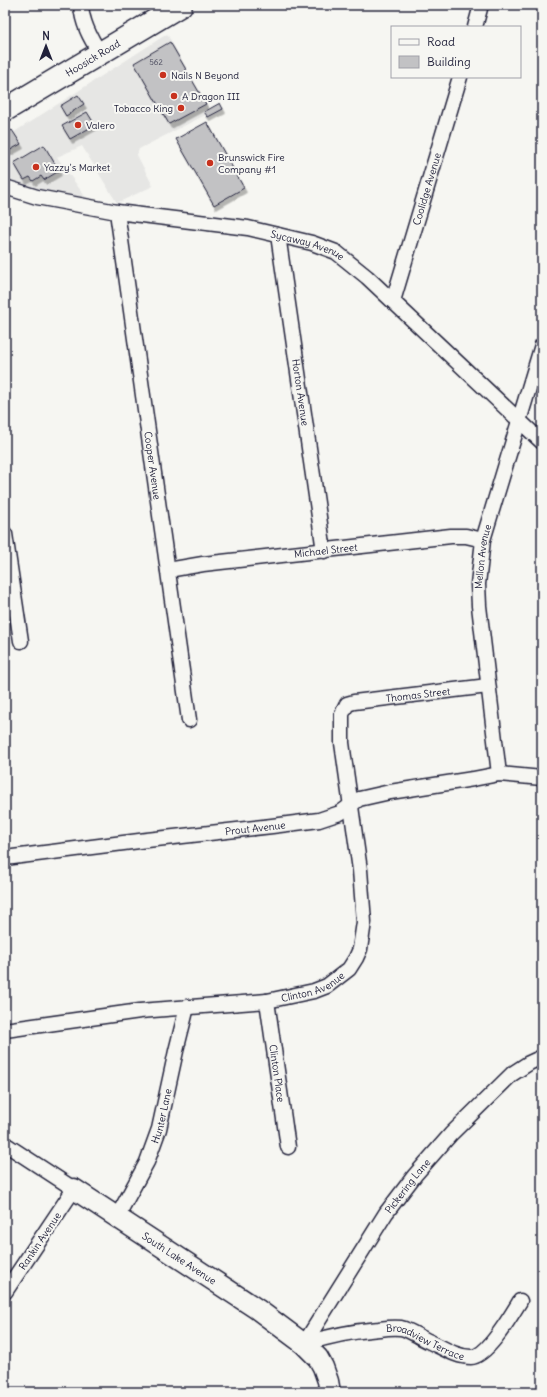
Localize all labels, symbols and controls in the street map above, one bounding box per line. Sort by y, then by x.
north arrow [26,26,66,66]
legend [391,26,521,78]
text: N [42,29,50,43]
text: Road [427,34,455,49]
street label: Hoosick Road [63,36,122,79]
text: Building [427,54,471,69]
house number: 562 [149,57,163,67]
place label: Nails N Beyond [171,69,239,82]
marker: Nails N Beyond [158,70,168,80]
place label: A Dragon III [182,90,240,103]
marker: A Dragon III [169,91,179,101]
place label: Tobacco King [114,102,173,115]
marker: Tobacco King [176,103,186,113]
place label: Valero [86,119,115,132]
marker: Valero [73,120,83,130]
place label: Brunswick Fire Company #1 [218,151,285,176]
street label: Coolidge Avenue [410,151,444,227]
marker: Brunswick Fire Company #1 [205,158,215,168]
place label: Yazzy's Market [44,161,111,174]
marker: Yazzy's Market [31,162,41,172]
street label: Sycaway Avenue [269,227,347,263]
street label: Horton Avenue [290,358,312,427]
street label: Cooper Avenue [142,430,164,500]
street label: Mellon Avenue [471,523,494,589]
street label: Michael Street [293,540,359,560]
street label: Thomas Street [385,684,452,705]
street label: Prout Avenue [224,818,286,838]
street label: Clinton Avenue [280,969,347,1004]
street label: Clinton Place [267,1044,288,1103]
street label: Hunter Lane [148,1087,174,1145]
street label: Pickering Lane [382,1156,433,1216]
street label: Rankin Avenue [16,1210,64,1272]
street label: South Lake Avenue [140,1229,219,1287]
street label: Broadview Terrace [386,1321,466,1363]

